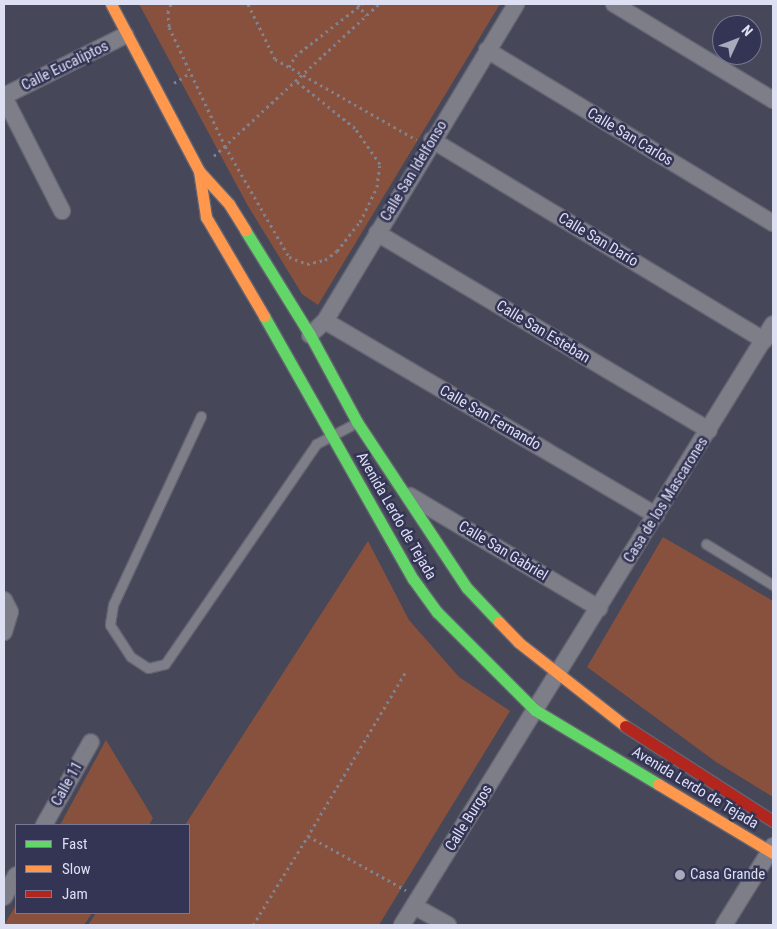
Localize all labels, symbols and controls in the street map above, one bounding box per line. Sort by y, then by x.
north arrow [712,15,762,65]
text: N [738,22,756,39]
street label: Calle Eucaliptos [19,37,111,95]
street label: Calle San Carlos [584,104,676,170]
street label: Calle San Idelfonso [377,117,451,225]
street label: Calle San Darío [555,209,641,271]
street label: Calle San Esteban [493,297,593,367]
street label: Calle San Fernando [436,382,544,454]
street label: Casa de los Mascarones [620,434,712,566]
street label: Avenida Lerdo de Tejada [352,449,440,583]
street label: Calle San Gabriel [455,517,551,585]
street label: Avenida Lerdo de Tejada [628,743,762,833]
street label: Calle 11 [48,759,86,809]
street label: Calle Burgos [442,782,496,854]
legend [15,824,190,914]
text: Fast [62,835,87,853]
text: Slow [62,860,91,878]
place label: Casa Grande [690,866,765,884]
marker: Casa Grande [674,869,686,881]
text: Jam [62,885,88,903]

